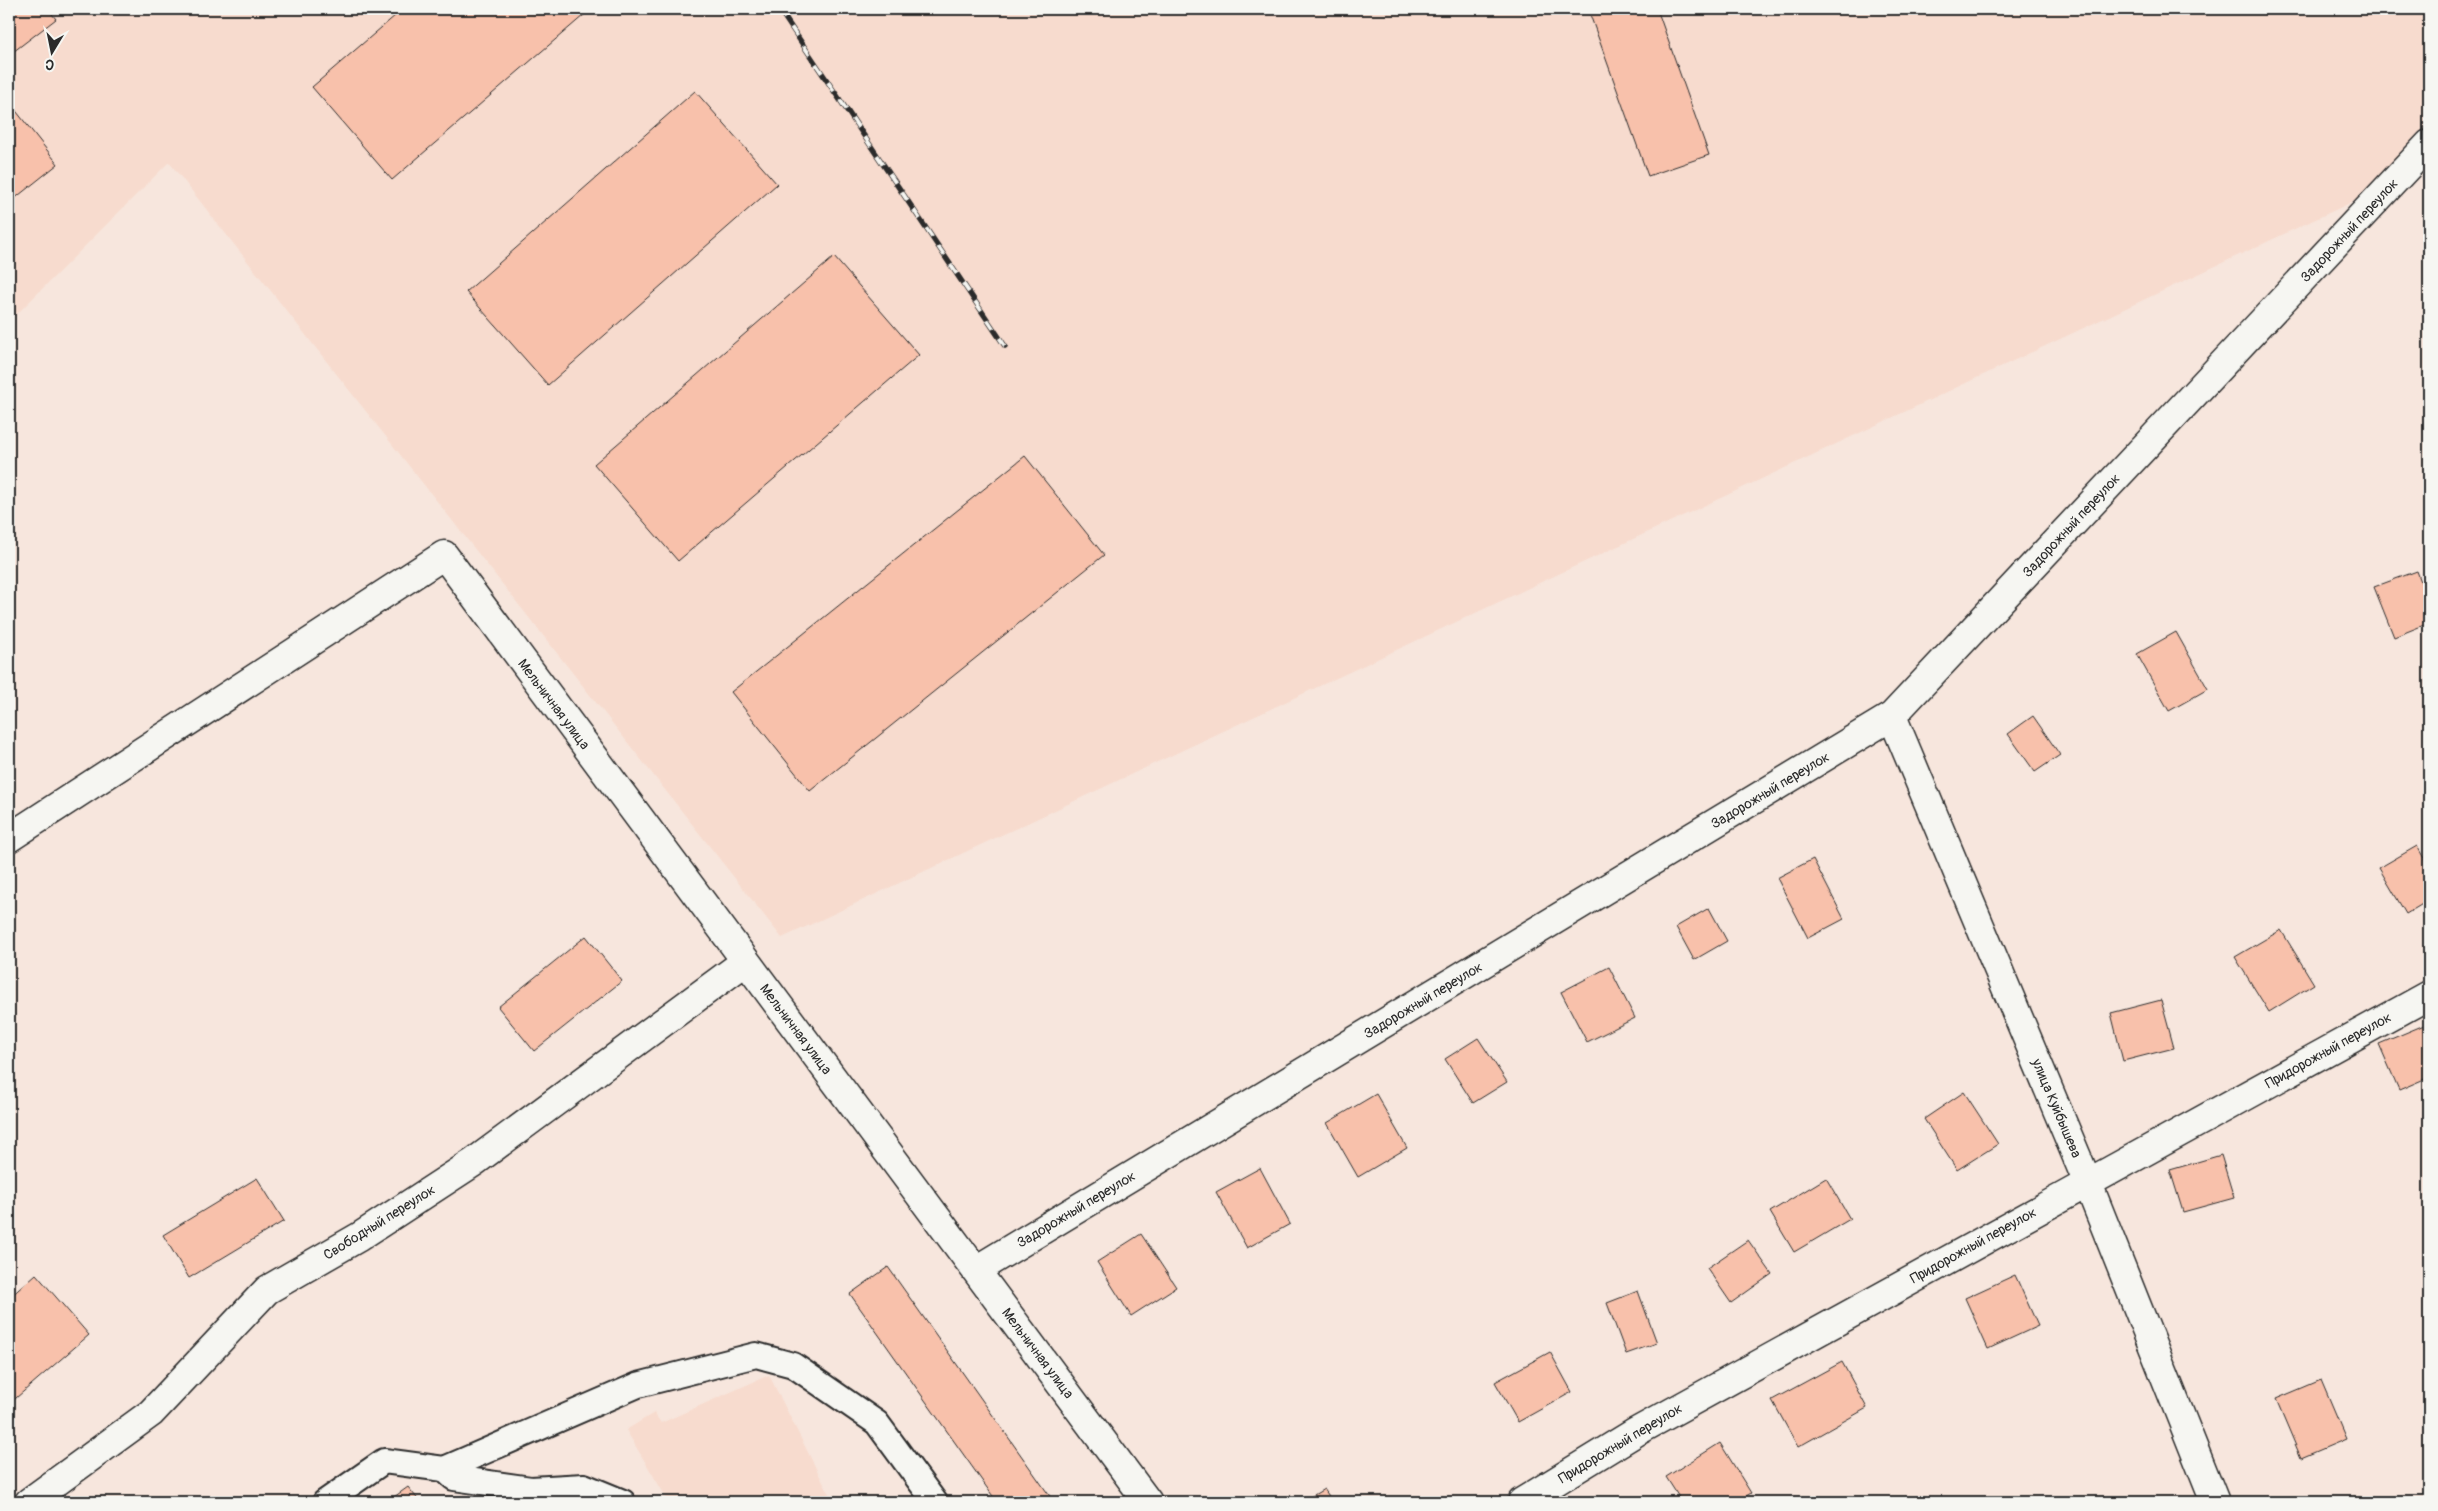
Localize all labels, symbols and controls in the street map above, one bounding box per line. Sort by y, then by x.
north arrow [28,28,78,78]
text: С [44,55,56,73]
street label: Задорожный переулок [2297,175,2402,286]
street label: Задорожный переулок [2019,470,2124,581]
street label: Мельничная улица [514,656,593,753]
street label: Задорожный переулок [1708,748,1833,833]
street label: Задорожный переулок [1361,958,1486,1043]
street label: Мельничная улица [756,981,835,1078]
street label: Придорожный переулок [2262,1009,2394,1092]
street label: улица Куйбышева [2028,1055,2085,1160]
street label: Задорожный переулок [1014,1167,1139,1252]
street label: Свободный переулок [320,1181,438,1264]
street label: Придорожный переулок [1907,1204,2039,1287]
street label: Мельничная улица [998,1305,1077,1402]
street label: Придорожный переулок [1555,1400,1685,1487]

